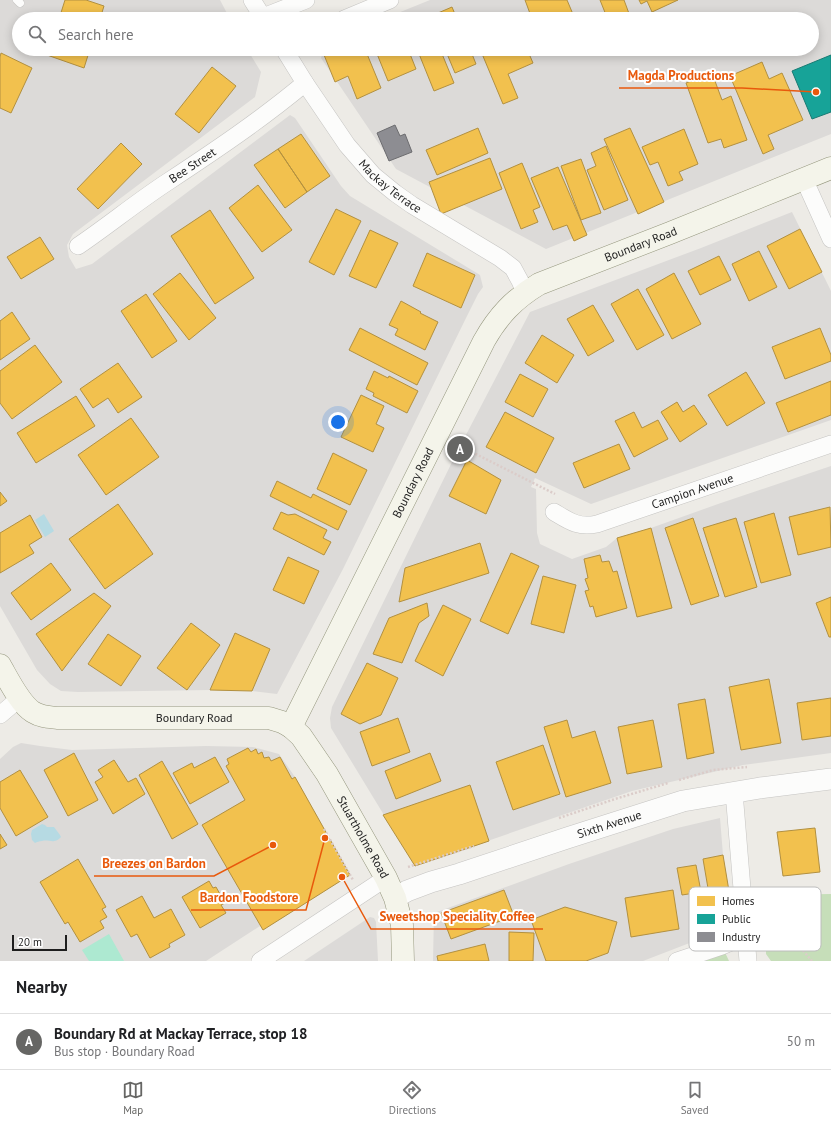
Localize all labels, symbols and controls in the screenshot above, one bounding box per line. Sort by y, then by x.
search box [12,12,819,56]
icon: search [26,23,48,45]
text: Search here [58,25,134,44]
callout: Magda Productions [619,63,742,88]
text: Magda Productions [628,67,735,84]
street label: Bee Street [166,144,218,186]
street label: Mackay Terrace [356,156,425,216]
street label: Boundary Road [602,223,679,265]
your location [328,412,348,432]
pin: A [447,434,473,464]
street label: Boundary Road [389,445,437,520]
street label: Campion Avenue [649,470,735,512]
street label: Boundary Road [156,710,233,725]
street label: Stuartholme Road [334,793,393,881]
street label: Sixth Avenue [575,807,643,841]
callout: Breezes on Bardon [94,851,214,876]
text: Breezes on Bardon [102,855,206,872]
callout: Bardon Foodstore [191,885,306,910]
legend [689,887,821,951]
text: Bardon Foodstore [200,889,299,906]
text: Homes [722,894,755,908]
callout: Sweetshop Speciality Coffee [371,904,543,929]
text: Sweetshop Speciality Coffee [379,908,535,925]
text: Public [722,912,751,926]
text: Industry [722,930,761,944]
scale bar [12,933,67,952]
text: 20 m [18,935,42,949]
text: Nearby [16,976,67,998]
text: Boundary Rd at Mackay Terrace, stop 18 [54,1024,307,1043]
text: A [25,1033,33,1050]
text: 50 m [787,1033,815,1050]
text: Bus stop · Boundary Road [54,1043,195,1060]
tab: Map [122,1079,144,1117]
tab: Directions [389,1079,436,1117]
tab: Saved [681,1079,709,1117]

